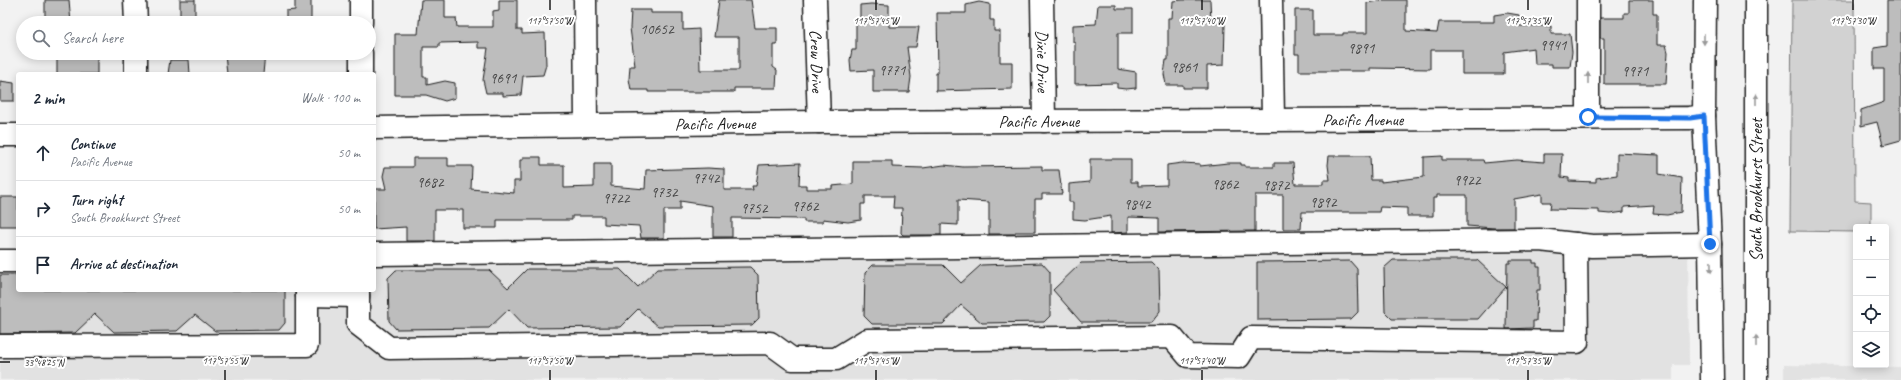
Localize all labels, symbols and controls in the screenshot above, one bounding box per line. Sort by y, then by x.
text: 117°57'50"W [527,14,574,27]
text: 117°57'45"W [853,14,900,27]
text: 117°57'40"W [1179,14,1226,27]
text: 117°57'35"W [1505,14,1552,27]
text: 117°57'30"W [1830,14,1877,27]
search box [16,16,376,60]
house number: 10652 [640,20,675,39]
icon: search [30,27,52,49]
text: Search here [62,29,123,48]
street label: Crew Drive [805,29,828,94]
street label: Dixie Drive [1031,30,1054,94]
one-way arrow [1701,33,1707,46]
house number: 9941 [1539,36,1568,55]
house number: 9891 [1347,39,1376,58]
house number: 9861 [1170,58,1199,77]
house number: 9771 [878,61,907,80]
house number: 9971 [1621,62,1650,81]
house number: 9691 [489,69,518,88]
one-way arrow [1585,71,1591,84]
text: 2 min [32,88,65,109]
text: Walk · 100 m [301,90,360,106]
one-way arrow [1753,92,1759,105]
route start [1579,108,1597,126]
street label: Pacific Avenue [1322,109,1405,131]
street label: Pacific Avenue [998,111,1081,132]
street label: Pacific Avenue [674,113,757,135]
street label: South Brookhurst Street [1746,116,1767,262]
text: Continue [70,135,115,154]
icon: ahead [32,142,54,164]
text: 50 m [338,145,360,161]
text: Pacific Avenue [70,154,132,170]
house number: 9742 [692,169,721,188]
house number: 9922 [1453,171,1482,190]
house number: 9682 [416,173,445,192]
house number: 9862 [1211,175,1240,194]
house number: 9872 [1262,176,1291,195]
house number: 9732 [650,183,679,202]
house number: 9722 [602,189,631,208]
text: Turn right [70,191,123,210]
house number: 9892 [1309,193,1338,212]
house number: 9842 [1123,195,1152,214]
house number: 9762 [791,197,820,216]
icon: right [32,198,54,220]
house number: 9752 [740,199,769,218]
text: 50 m [338,201,360,217]
text: South Brookhurst Street [70,210,180,226]
map controls [1853,224,1889,368]
button: + [1853,224,1889,260]
route end [1701,235,1719,253]
icon: arrive [32,254,54,276]
text: Arrive at destination [70,255,177,274]
button: − [1853,260,1889,296]
one-way arrow [1708,261,1714,274]
button: locate [1853,296,1889,332]
button: layers [1853,332,1889,368]
one-way arrow [1753,334,1759,347]
text: 117°57'55"W [202,354,249,367]
text: 117°57'50"W [527,354,574,367]
text: 117°57'45"W [853,354,900,367]
text: 117°57'40"W [1179,354,1226,367]
text: 117°57'35"W [1505,354,1552,367]
text: 33°48'25"N [24,356,66,369]

